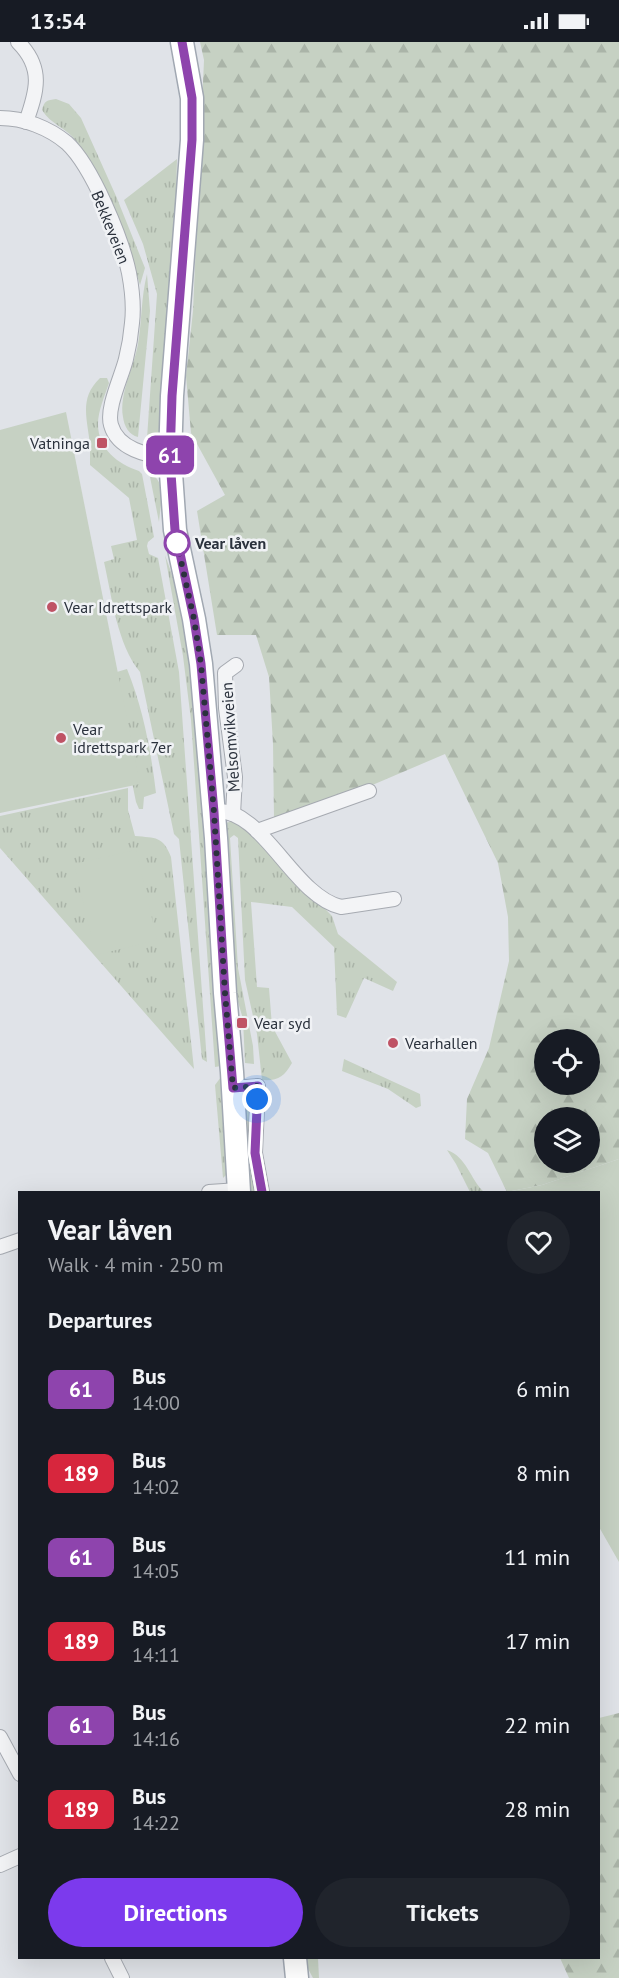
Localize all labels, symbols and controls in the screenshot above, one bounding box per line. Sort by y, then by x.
text: 13:54 [30,7,86,35]
street label: Bekkeveien [87,187,135,267]
place label: Vatninga [29,433,90,453]
marker: Vatninga [95,436,109,450]
line badge: 61 [143,436,197,474]
text: 61 [158,442,182,469]
marker: Vear låven [164,530,190,556]
place label: Vear låven [194,533,266,553]
place label: Vear Idrettspark [63,597,172,617]
marker: Vear Idrettspark [45,600,59,614]
street label: Melsomvikveien [216,681,244,793]
place label: Vear idrettspark 7er [72,719,172,757]
marker: Vear idrettspark 7er [54,731,68,745]
place label: Vear syd [253,1013,311,1033]
marker: Vear syd [235,1016,249,1030]
map controls [534,1029,600,1173]
button: locate [534,1029,600,1095]
place label: Vearhallen [404,1033,478,1053]
marker: Vearhallen [386,1036,400,1050]
your location [242,1084,272,1114]
button: layers [534,1107,600,1173]
text: Vear låven [48,1211,173,1248]
button: heart [507,1211,570,1274]
text: Walk · 4 min · 250 m [48,1252,224,1278]
text: Departures [48,1306,152,1334]
text: Bus [132,1362,166,1390]
text: 6 min [516,1375,570,1403]
text: 61 [69,1376,93,1403]
text: 14:00 [132,1390,180,1416]
text: Bus [132,1446,166,1474]
text: 8 min [516,1459,570,1487]
text: 189 [63,1460,99,1487]
text: 14:02 [132,1474,180,1500]
text: Bus [132,1530,166,1558]
text: 11 min [504,1543,570,1571]
text: 61 [69,1544,93,1571]
text: 14:05 [132,1558,180,1584]
text: Bus [132,1614,166,1642]
text: 17 min [506,1627,570,1655]
text: 189 [63,1628,99,1655]
text: 14:11 [132,1642,180,1668]
text: Bus [132,1698,166,1726]
text: 22 min [504,1711,570,1739]
text: 61 [69,1712,93,1739]
text: 14:16 [132,1726,180,1752]
text: Bus [132,1782,166,1810]
text: 28 min [504,1795,570,1823]
text: 189 [63,1796,99,1823]
text: 14:22 [132,1810,180,1836]
button: Directions [48,1878,303,1947]
button: Tickets [315,1878,570,1947]

